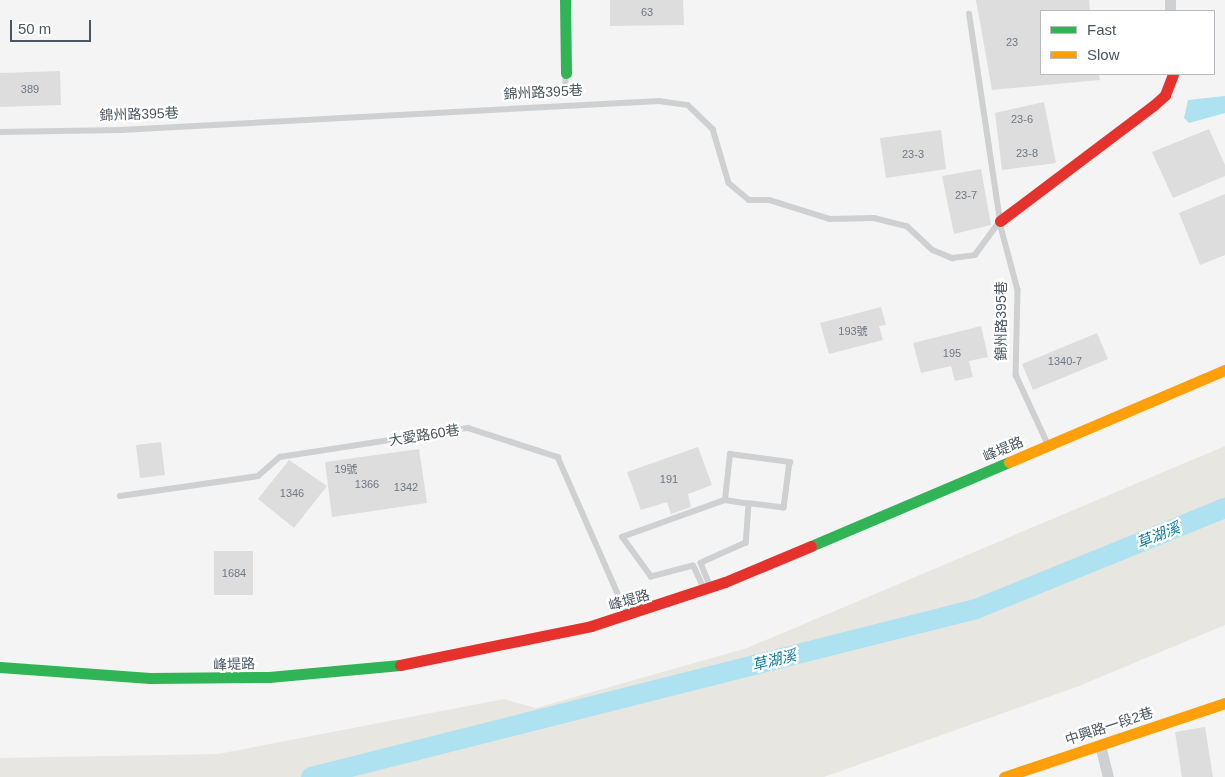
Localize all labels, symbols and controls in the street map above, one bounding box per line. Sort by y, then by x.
house number: 63 [641,5,653,19]
scale bar [12,10,94,42]
legend [1040,10,1215,75]
text: 50 m [18,20,51,37]
text: Fast [1087,21,1116,38]
house number: 23 [1006,35,1018,49]
text: Slow [1087,46,1120,63]
house number: 389 [21,82,39,96]
street label: 錦州路395巷 [503,82,583,102]
street label: 錦州路395巷 [99,104,179,124]
house number: 23-6 [1011,112,1033,126]
house number: 23-8 [1016,146,1038,160]
house number: 23-3 [902,147,924,161]
house number: 23-7 [955,188,977,202]
street label: 錦州路395巷 [993,281,1009,361]
house number: 193號 [838,324,868,338]
house number: 195 [943,346,961,360]
house number: 1340-7 [1048,354,1082,368]
street label: 大愛路60巷 [387,421,461,449]
street label: 峰堤路 [980,433,1026,465]
house number: 19號 [334,462,358,476]
house number: 191 [660,472,678,486]
house number: 1366 [355,477,379,491]
house number: 1342 [394,480,418,494]
house number: 1346 [280,486,304,500]
water label: 草湖溪 [1134,518,1182,552]
house number: 1684 [222,566,246,580]
street label: 峰堤路 [606,586,652,614]
water label: 草湖溪 [750,646,798,674]
street label: 峰堤路 [213,655,255,673]
street label: 中興路一段2巷 [1063,704,1155,748]

